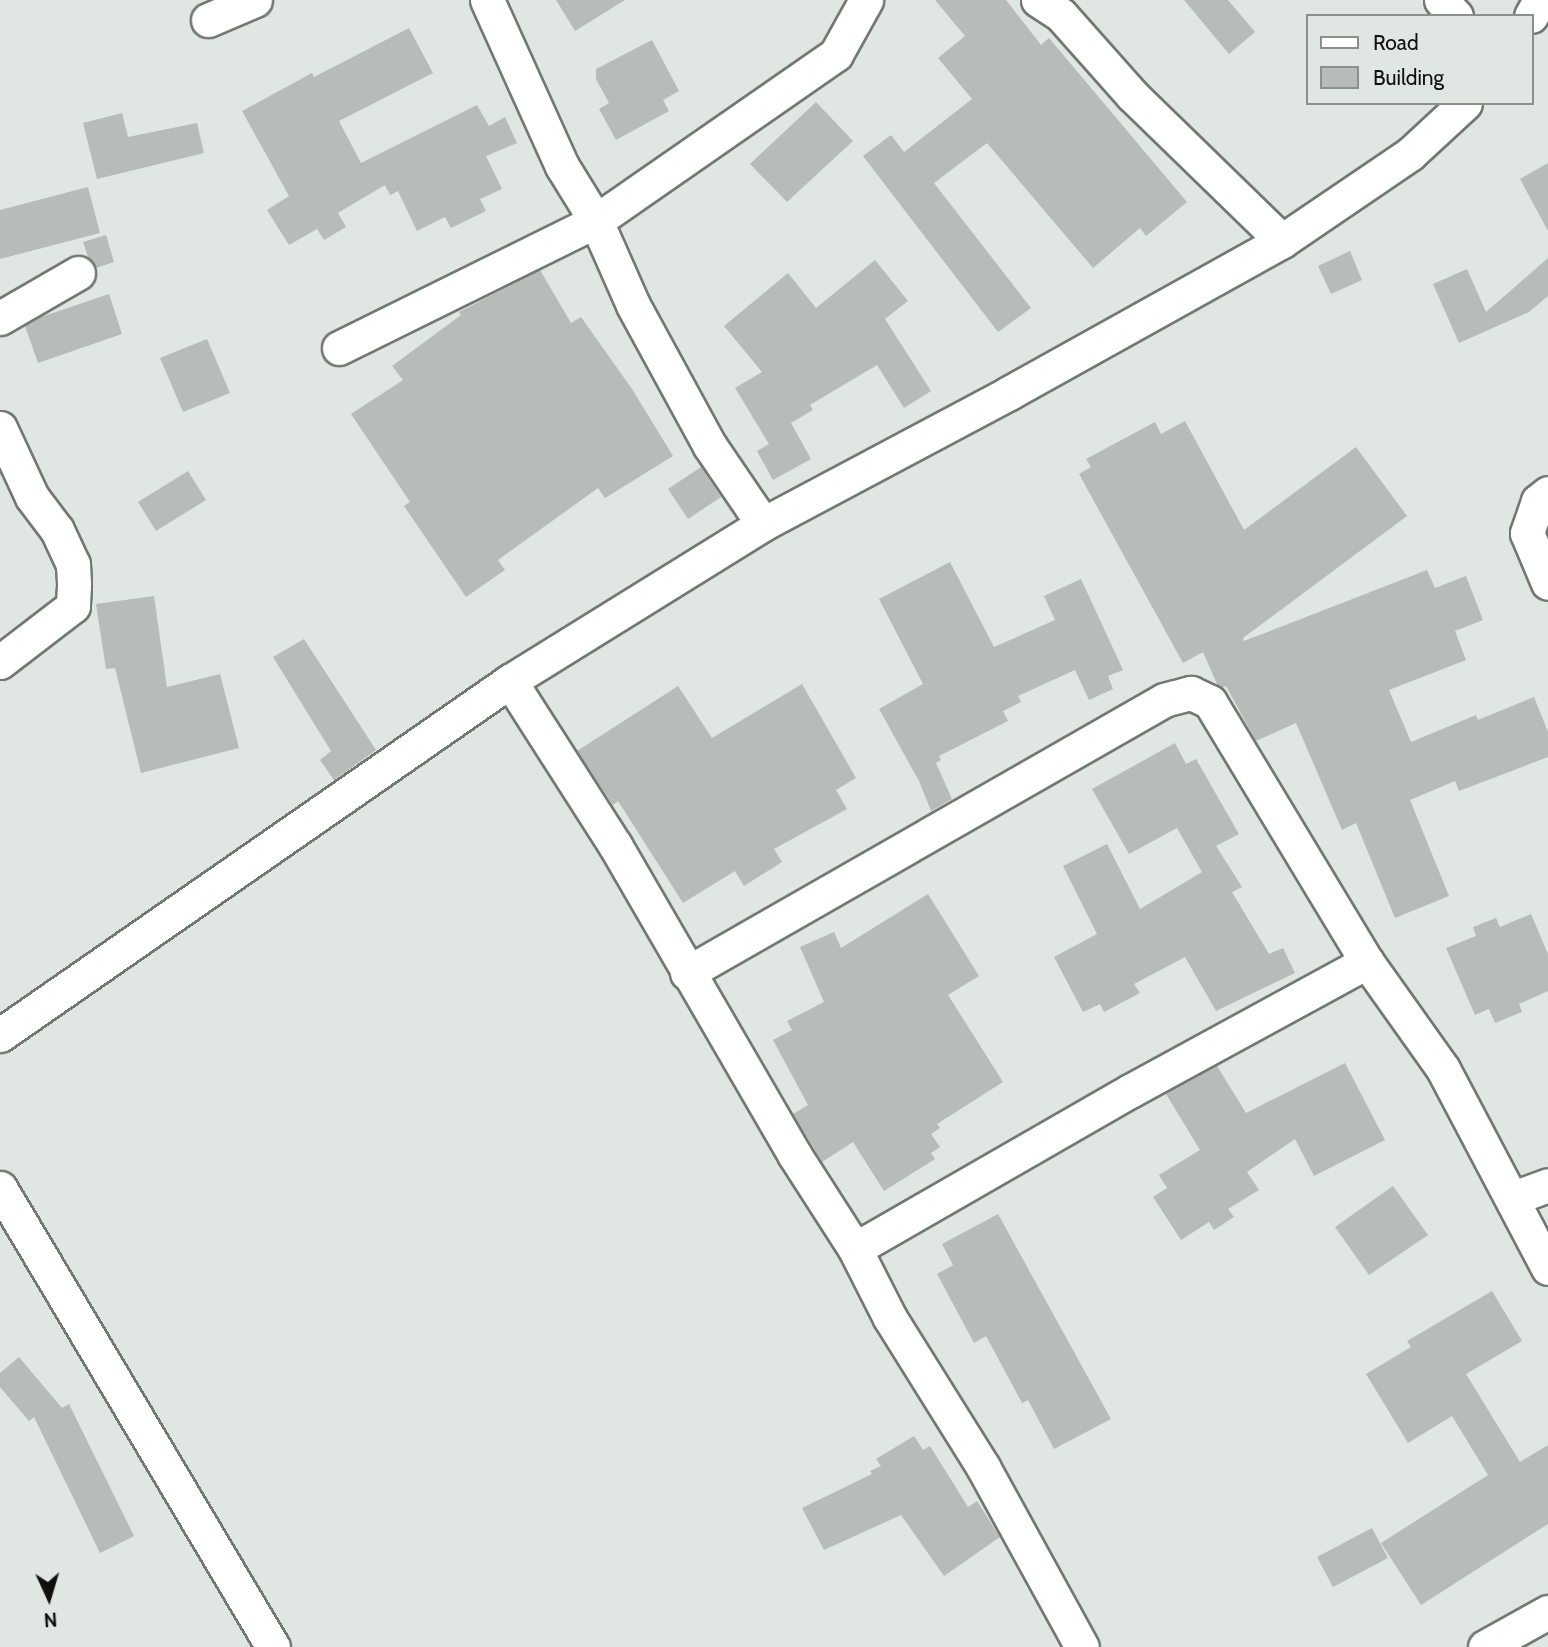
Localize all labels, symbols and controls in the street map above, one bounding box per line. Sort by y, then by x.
legend [1306,14,1534,105]
text: Road [1373,30,1419,55]
text: Building [1373,65,1444,90]
north arrow [14,1563,84,1633]
text: N [43,1608,58,1631]

